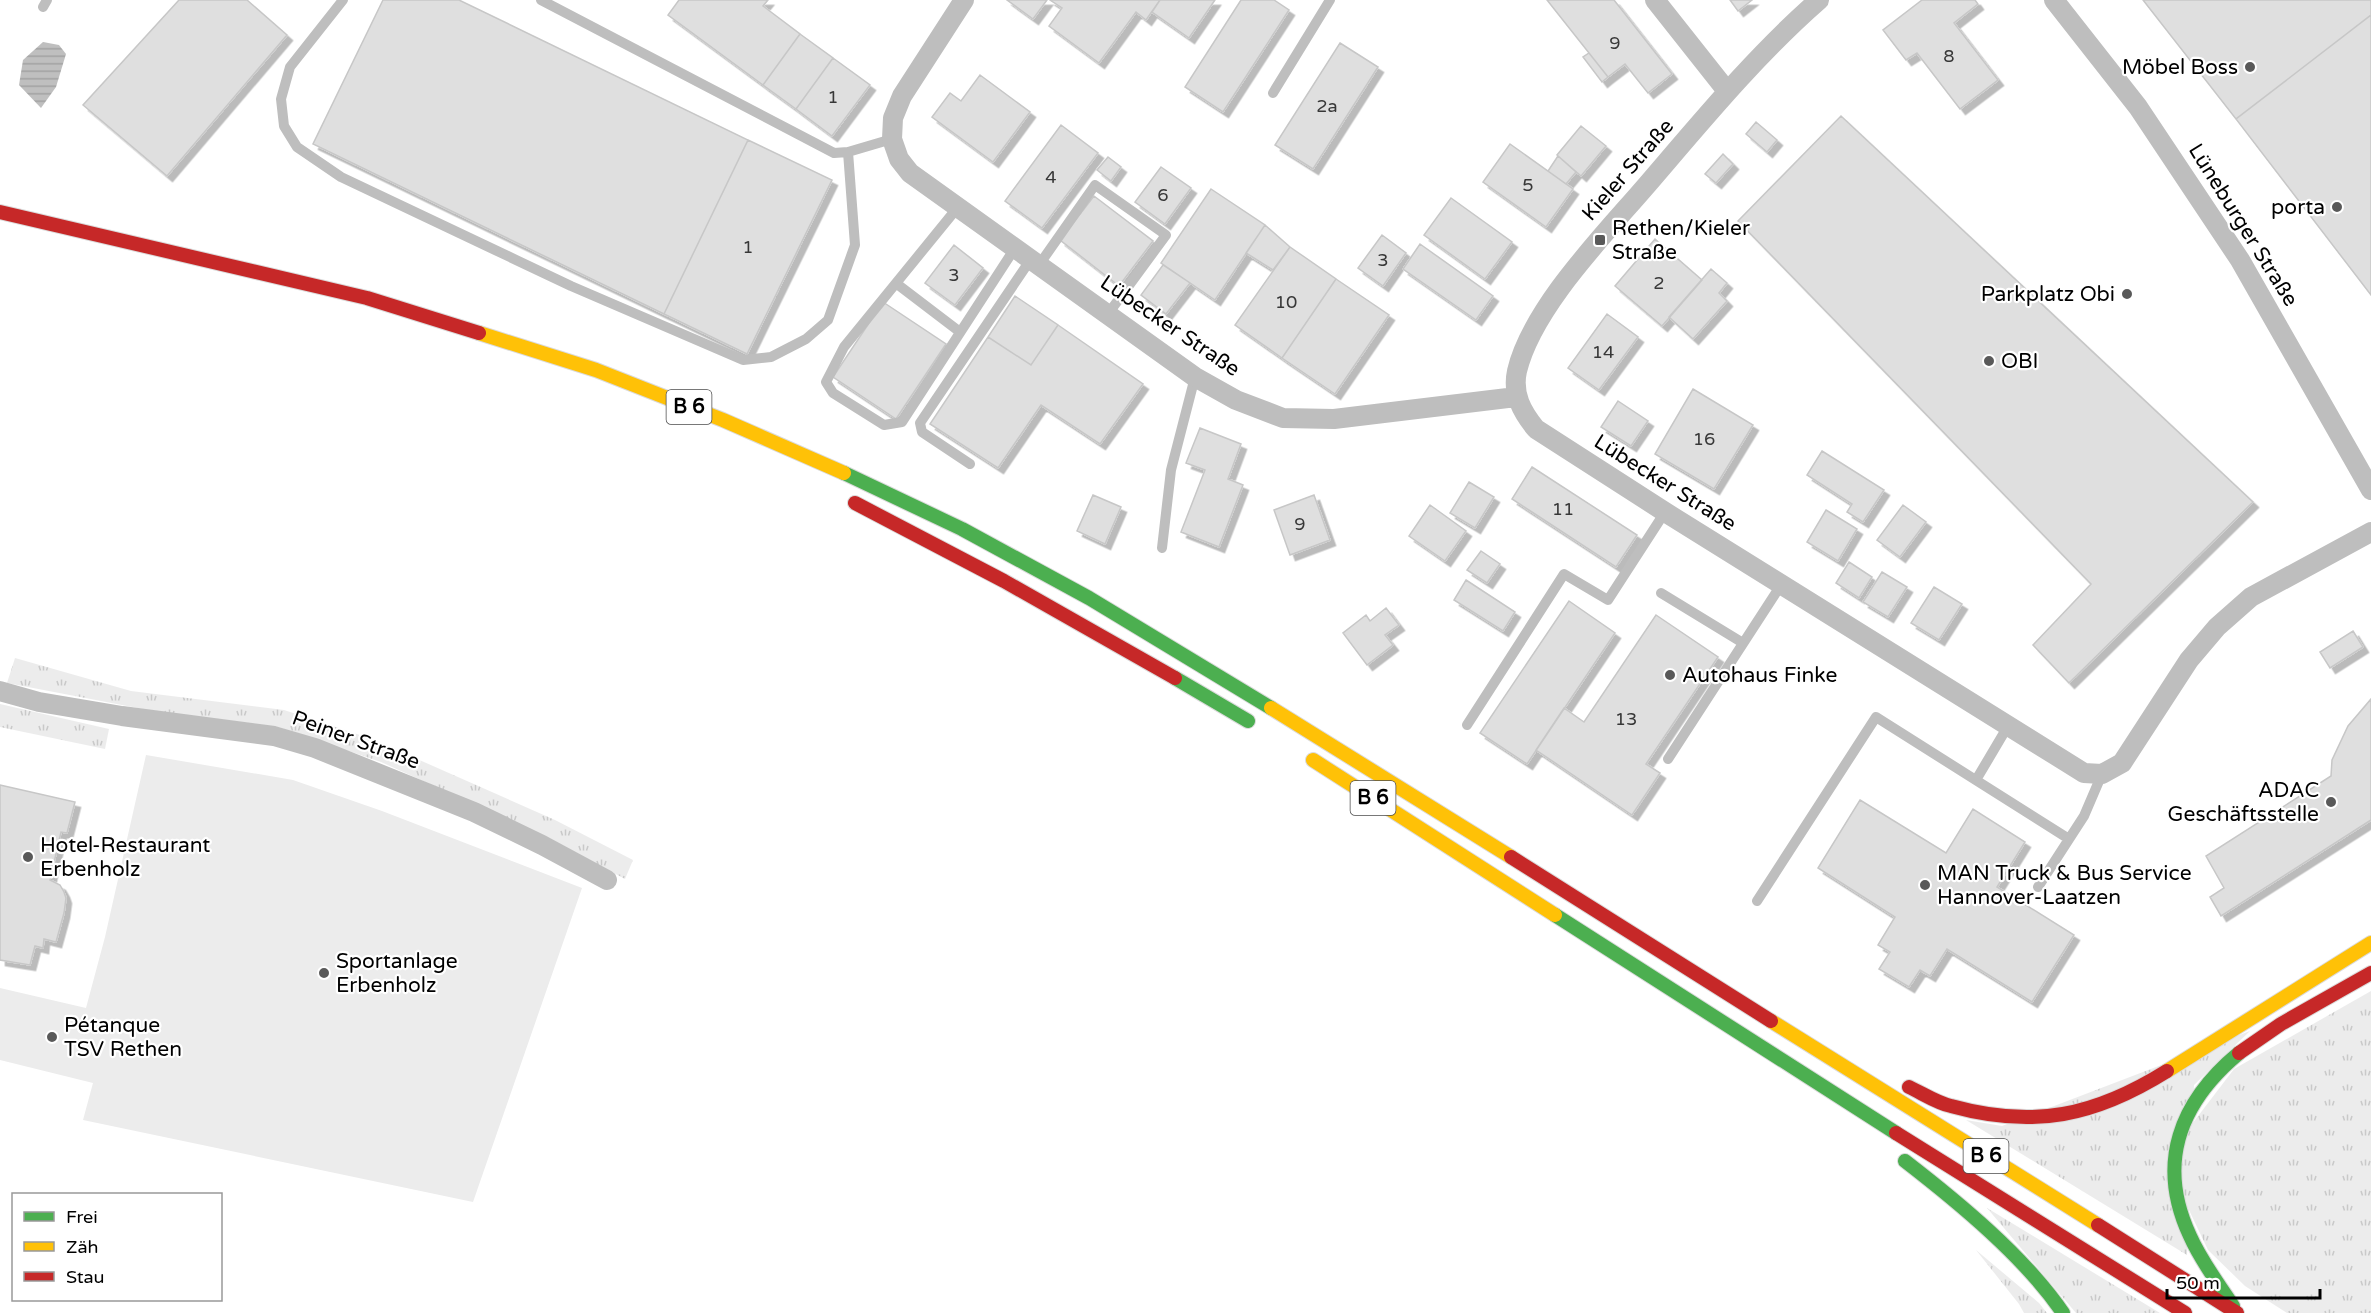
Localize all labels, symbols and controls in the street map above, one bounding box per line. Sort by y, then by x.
house number: 9 [1609,32,1621,54]
house number: 8 [1943,45,1955,67]
place label: Möbel Boss [2122,55,2238,80]
marker: Möbel Boss [2243,60,2257,74]
house number: 1 [827,86,839,108]
house number: 2a [1316,95,1338,117]
street label: Kieler Straße [1577,114,1679,226]
street label: Lüneburger Straße [2183,139,2303,311]
house number: 4 [1045,166,1057,188]
house number: 5 [1522,174,1534,196]
house number: 6 [1157,184,1169,206]
place label: porta [2271,195,2325,220]
marker: porta [2330,200,2344,214]
place label: Rethen/Kieler Straße [1612,216,1750,265]
marker: Rethen/Kieler Straße [1593,233,1607,247]
house number: 1 [742,236,754,258]
house number: 3 [1377,249,1389,271]
house number: 3 [948,264,960,286]
street label: Lübecker Straße [1096,270,1245,382]
house number: 2 [1653,272,1665,294]
place label: Parkplatz Obi [1981,282,2115,307]
marker: Parkplatz Obi [2120,287,2134,301]
house number: 10 [1275,291,1297,313]
house number: 14 [1592,341,1614,363]
place label: OBI [2001,349,2039,374]
marker: OBI [1982,354,1996,368]
road number: B 6 [666,390,712,424]
house number: 16 [1693,428,1715,450]
street label: Lübecker Straße [1589,429,1741,537]
house number: 11 [1552,498,1574,520]
house number: 9 [1294,513,1306,535]
place label: Autohaus Finke [1682,663,1837,688]
marker: Autohaus Finke [1663,668,1677,682]
street label: Peiner Straße [289,705,423,775]
house number: 13 [1615,708,1637,730]
place label: ADAC Geschäftsstelle [2168,778,2319,827]
road number: B 6 [1350,781,1396,815]
marker: ADAC Geschäftsstelle [2324,795,2338,809]
place label: Hotel-Restaurant Erbenholz [40,833,210,882]
marker: Hotel-Restaurant Erbenholz [21,850,35,864]
place label: MAN Truck & Bus Service Hannover-Laatzen [1937,861,2192,910]
marker: MAN Truck & Bus Service Hannover-Laatzen [1918,878,1932,892]
place label: Sportanlage Erbenholz [336,949,458,998]
marker: Sportanlage Erbenholz [317,966,331,980]
place label: Pétanque TSV Rethen [64,1013,182,1062]
marker: Pétanque TSV Rethen [45,1030,59,1044]
road number: B 6 [1964,1139,2008,1173]
legend [12,1193,222,1301]
text: Frei [66,1206,98,1228]
text: Zäh [66,1236,99,1258]
scale bar [2167,1262,2320,1300]
text: Stau [66,1266,105,1288]
text: 50 m [2176,1272,2220,1294]

